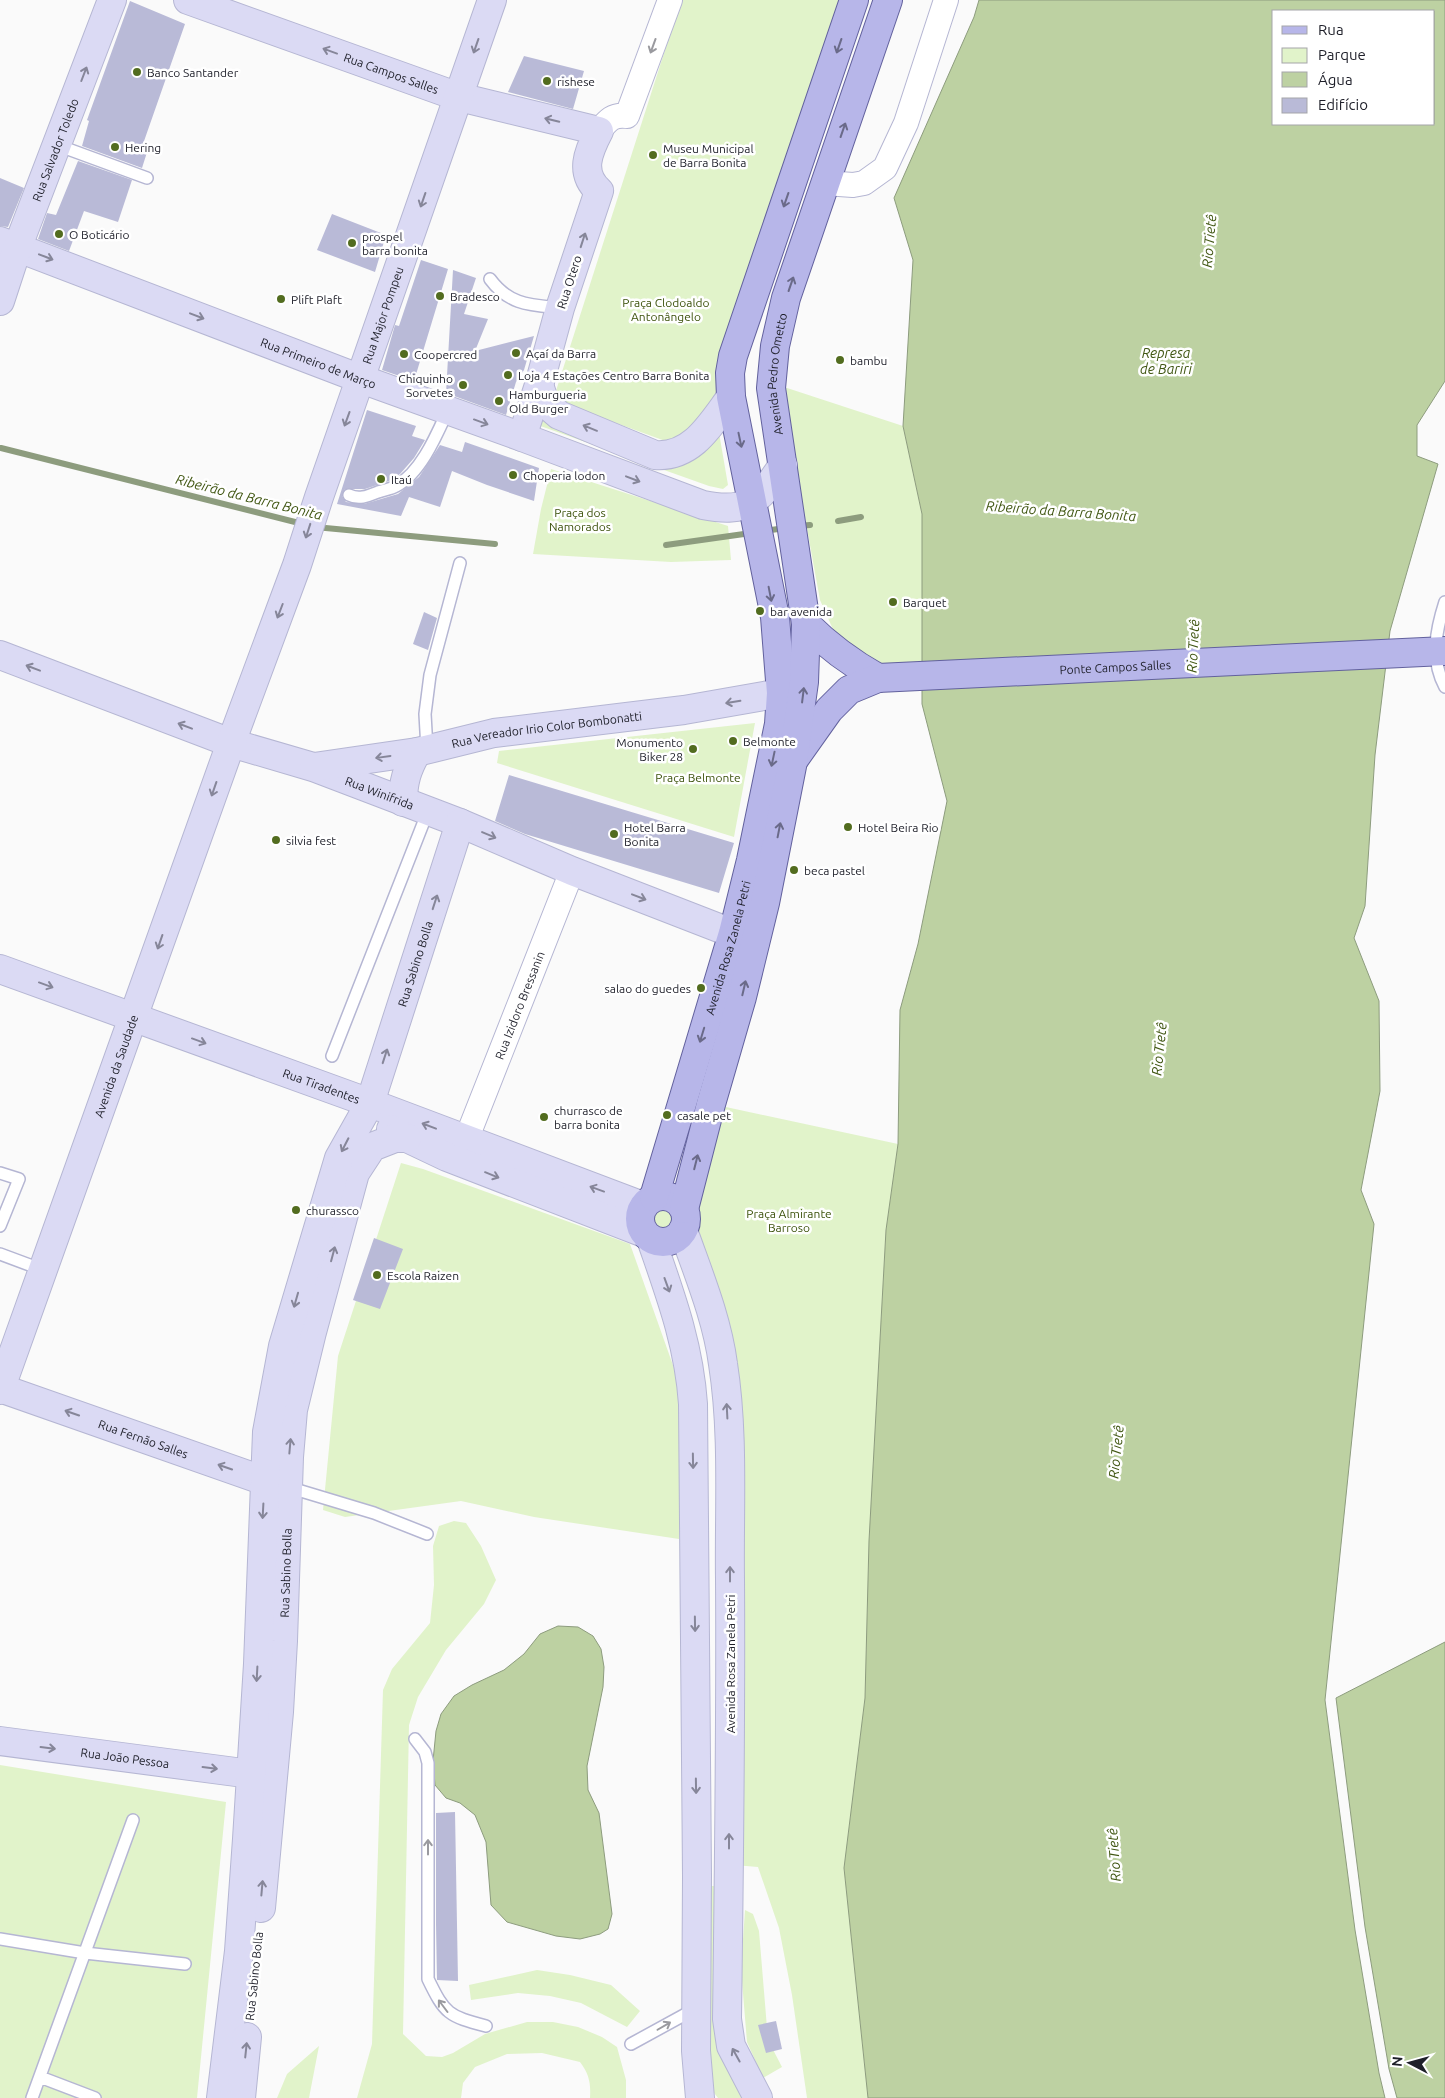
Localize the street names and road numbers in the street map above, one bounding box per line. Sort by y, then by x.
street label: Rua Campos Salles [342,50,441,96]
street label: Rua Salvador Toledo [29,96,80,203]
street label: Rua Otero [554,254,584,310]
street label: Rua Major Pompeu [359,265,405,365]
street label: Avenida Pedro Ometto [764,312,789,436]
street label: Rua Primeiro de Março [259,335,378,390]
street label: Ponte Campos Salles [1059,658,1171,676]
street label: Rua Vereador Irio Color Bombonatti [450,709,643,750]
street label: Rua Winifrida [343,773,416,811]
street label: Avenida Rosa Zanela Petri [702,879,752,1016]
street label: Rua Sabino Bolla [395,919,435,1008]
street label: Rua Izidoro Bressanin [492,949,546,1061]
street label: Avenida da Saudade [91,1013,140,1119]
street label: Rua Tiradentes [281,1066,362,1105]
street label: Rua Fernão Salles [97,1417,190,1460]
street label: Rua Sabino Bolla [277,1528,293,1618]
street label: Avenida Rosa Zanela Petri [724,1595,737,1733]
street label: Rua João Pessoa [80,1745,170,1770]
street label: Rua Sabino Bolla [243,1931,265,2021]

